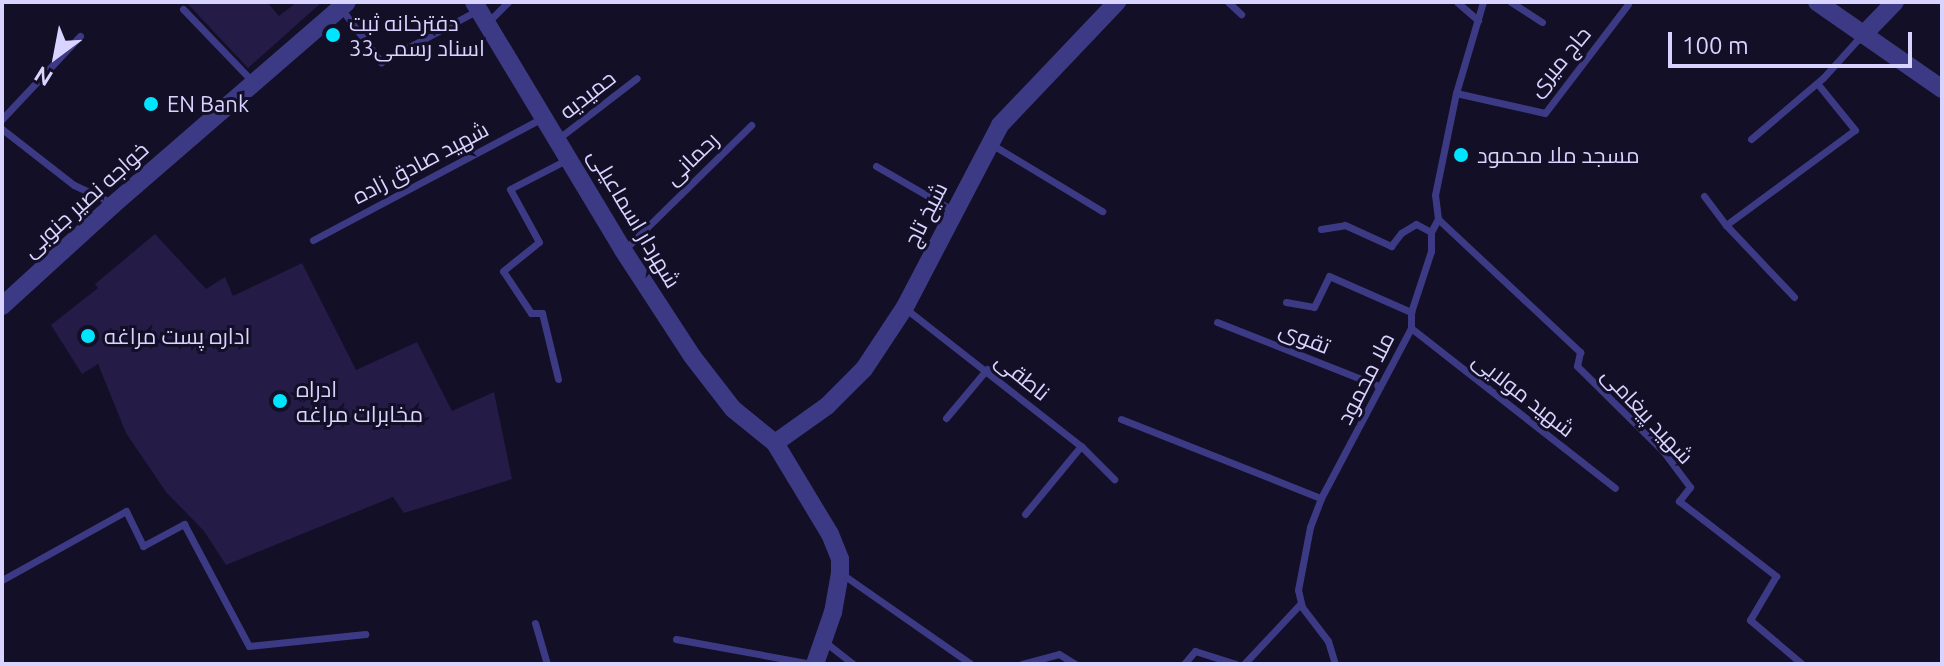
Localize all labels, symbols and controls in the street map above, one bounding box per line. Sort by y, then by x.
place label: دفترخانه ثبت اسناد رسمی33 [349,9,485,60]
north arrow [16,16,96,96]
scale bar [1672,16,1916,66]
street label: حاج میری [1522,21,1596,101]
marker: دفترخانه ثبت اسناد رسمی33 [324,26,342,44]
text: 100 m [1682,32,1749,59]
text: N [29,62,57,92]
street label: حمیدیه [554,64,620,124]
place label: EN Bank [167,91,249,117]
marker: EN Bank [142,95,160,113]
street label: شهید صادق زاده [347,115,493,209]
street label: رحمانی [659,126,723,190]
street label: خواجه نصیر جنوبی [17,136,153,262]
place label: مسجد ملا محمود [1477,142,1640,168]
street label: شهردار اسماعیلی [583,144,687,292]
marker: مسجد ملا محمود [1452,146,1470,164]
street label: شیخ تاج [898,177,952,251]
street label: تقوی [1276,315,1334,359]
place label: اداره پست مراغه [104,323,250,349]
marker: اداره پست مراغه [79,327,97,345]
street label: ملا محمود [1331,328,1399,428]
street label: ناطقی [991,346,1055,406]
street label: شهید مولایی [1468,346,1580,442]
street label: شهید پیغامی [1597,361,1699,469]
place label: ادراه مخابرات مراغه [296,375,423,426]
marker: ادراه مخابرات مراغه [271,392,289,410]

